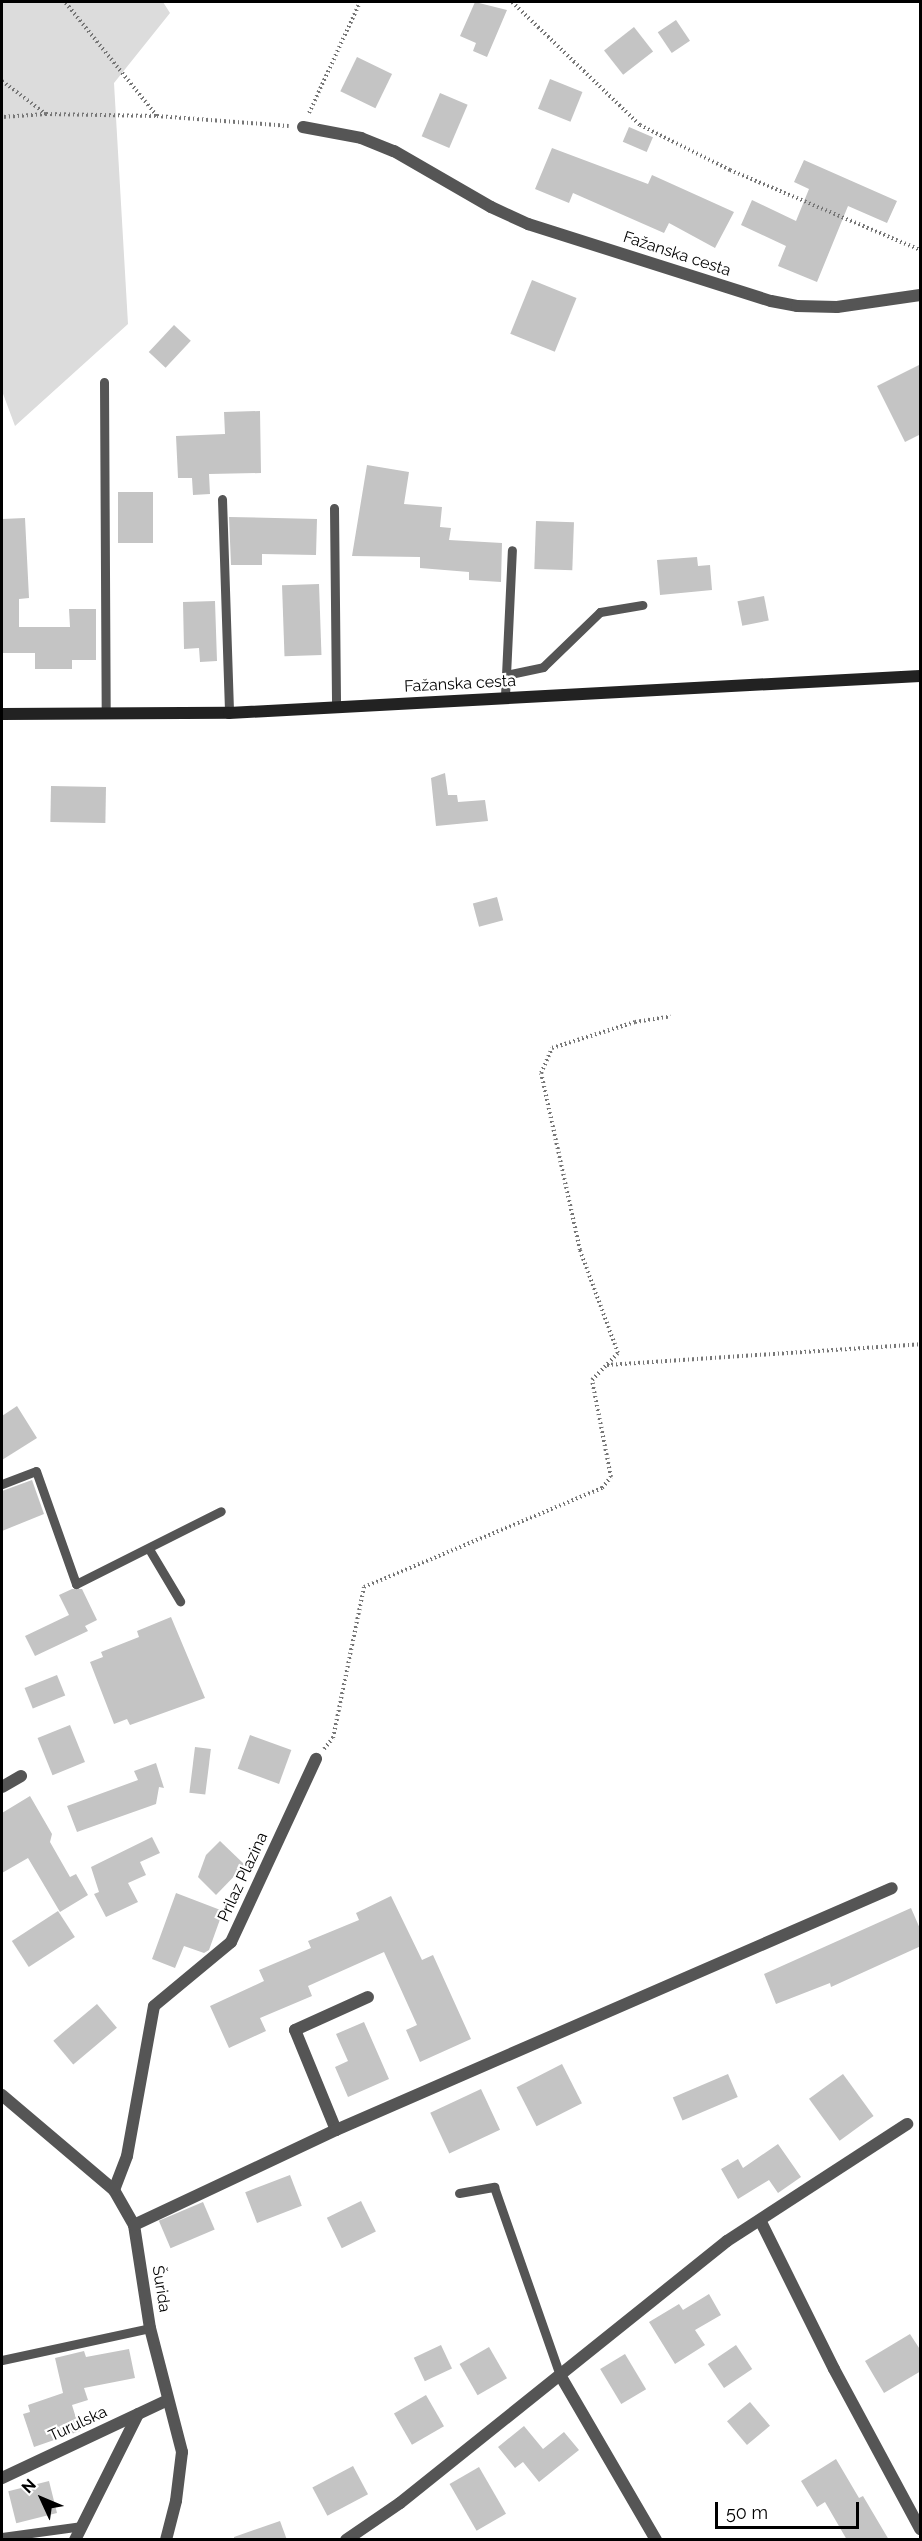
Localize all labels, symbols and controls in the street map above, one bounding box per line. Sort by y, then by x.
street label: Fažanska cesta [621,228,733,280]
street label: Fažanska cesta [404,671,516,697]
street label: Prilaz Plazina [214,1829,272,1925]
street label: Šurida [148,2264,174,2314]
street label: Turulska [46,2402,110,2446]
north arrow [12,2469,72,2529]
text: N [18,2475,40,2497]
scale bar [718,2490,862,2528]
text: 50 m [726,2502,768,2523]

